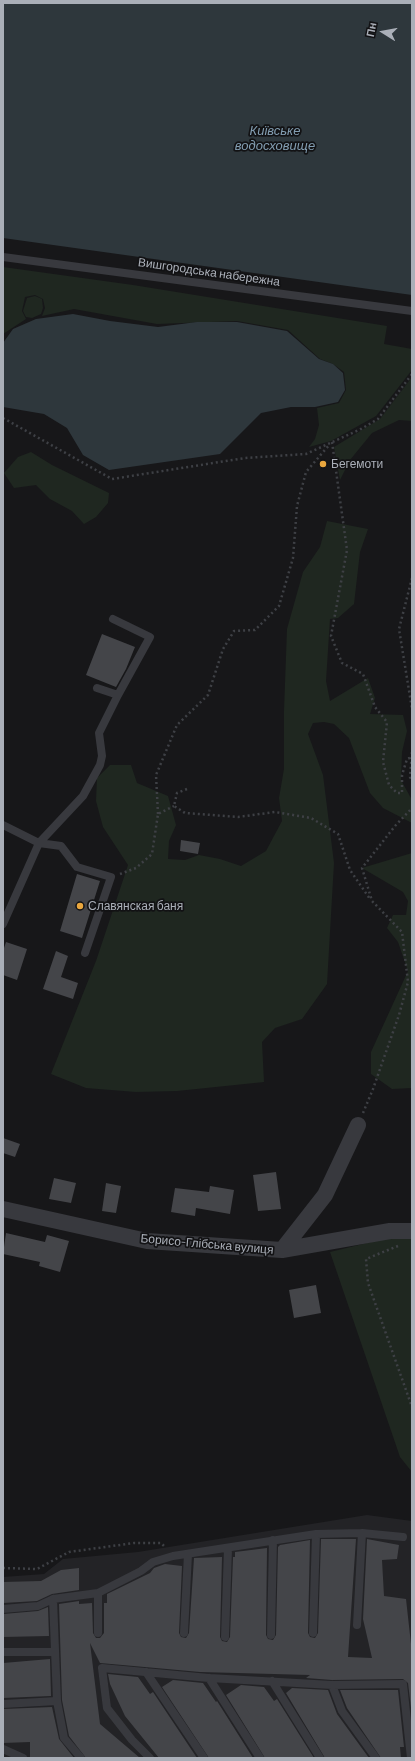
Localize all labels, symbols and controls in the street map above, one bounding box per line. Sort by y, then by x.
north arrow [363,12,403,52]
text: Пн [363,21,378,38]
water label: Київське водосховище [235,123,315,154]
street label: Вишгородська набережна [137,255,281,289]
place label: Бегемоти [331,457,383,471]
marker: Бегемоти [318,459,328,469]
place label: Славянская баня [88,899,183,913]
marker: Славянская баня [75,901,85,911]
street label: Борисо-Глібська вулиця [140,1231,274,1257]

